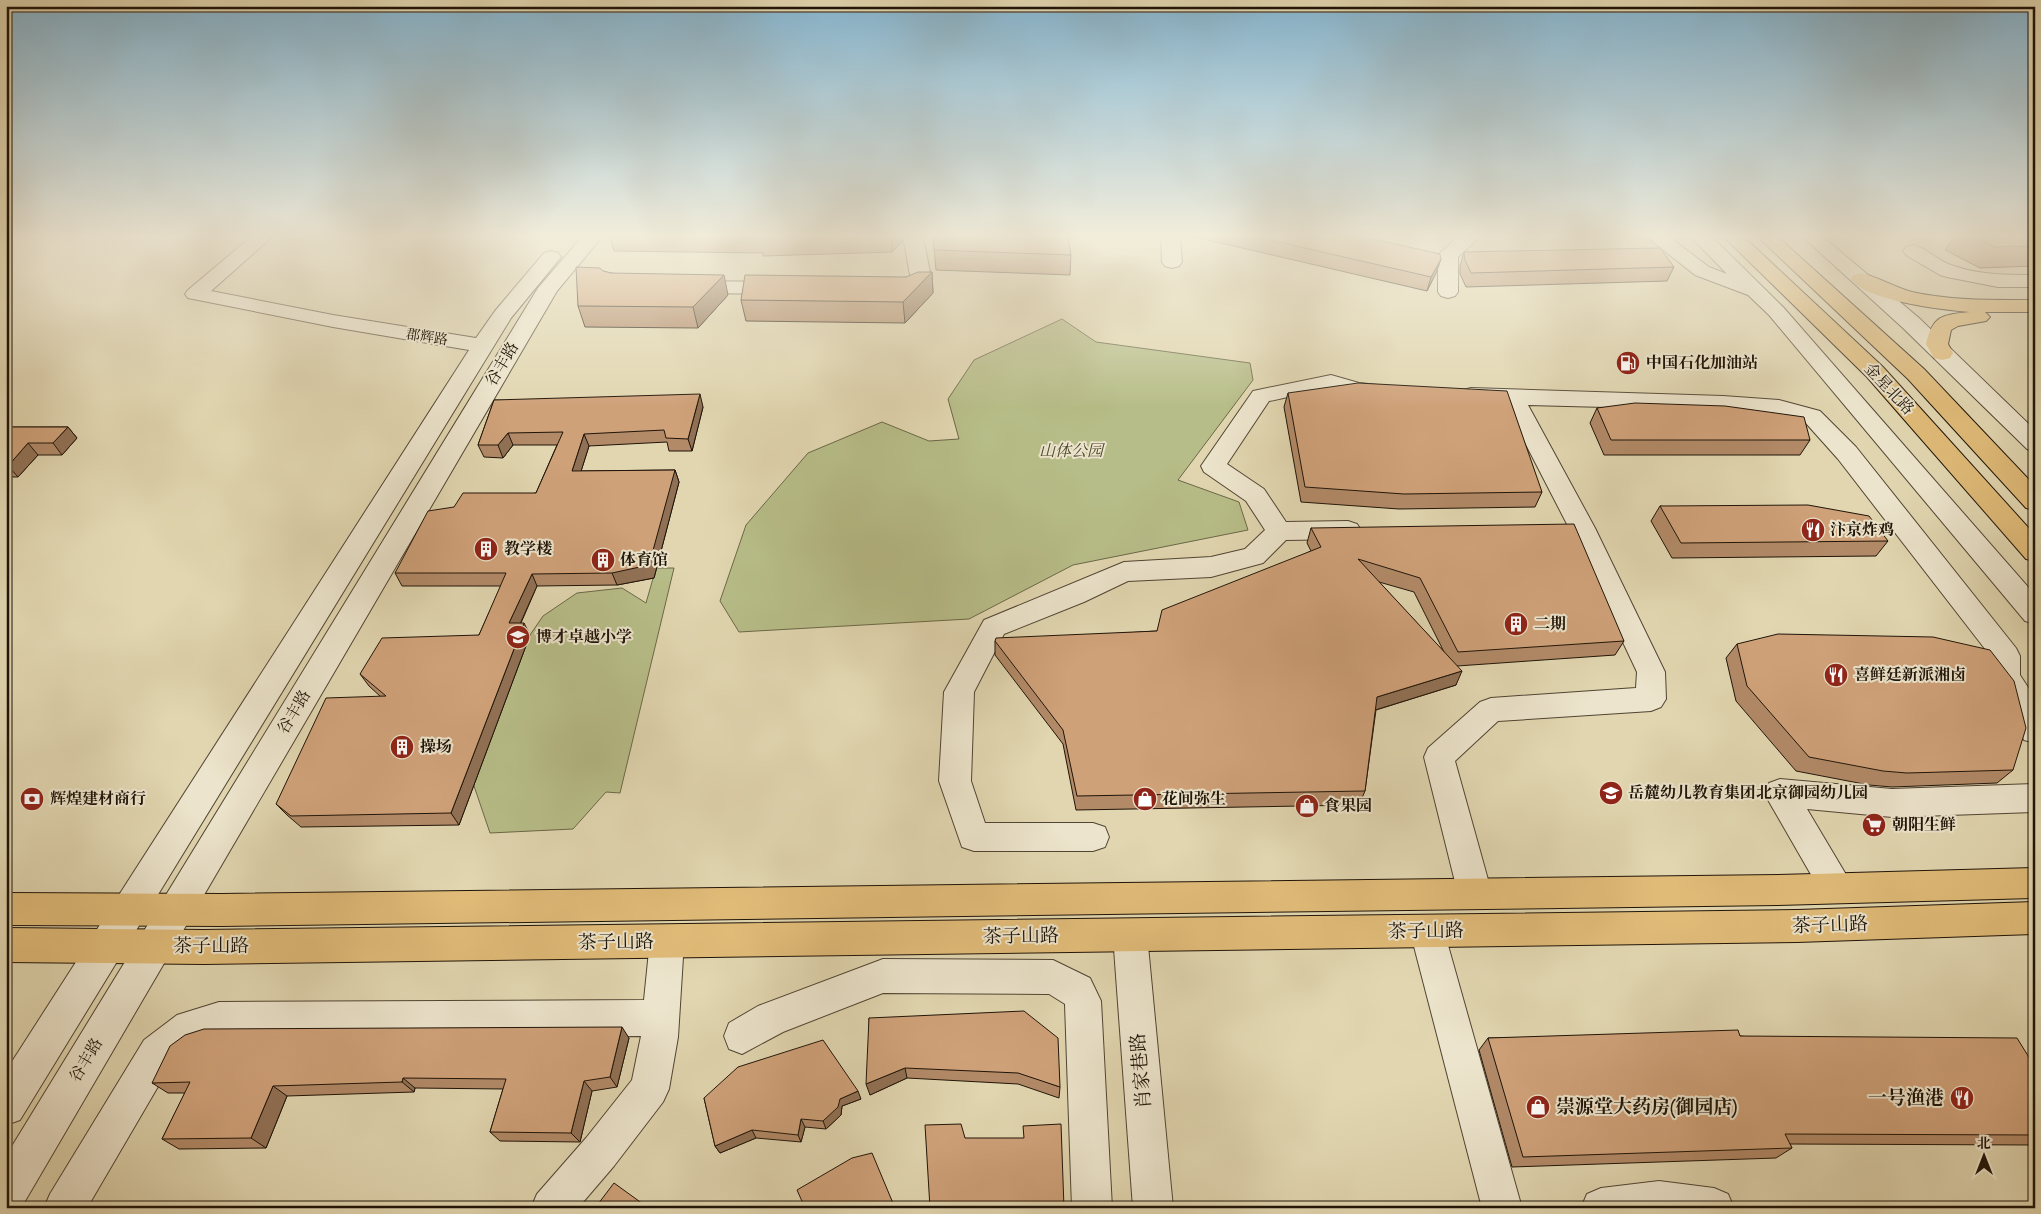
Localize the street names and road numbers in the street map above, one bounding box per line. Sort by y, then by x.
street label: 郡辉路 [405,325,449,349]
street label: 谷丰路 [481,338,523,390]
street label: 金星北路 [1860,359,1918,419]
street label: 谷丰路 [273,686,315,738]
street label: 茶子山路 [1792,912,1868,938]
street label: 茶子山路 [1388,918,1464,944]
street label: 茶子山路 [983,923,1059,949]
street label: 茶子山路 [578,929,654,955]
street label: 茶子山路 [173,934,249,958]
street label: 肖家巷路 [1126,1032,1156,1110]
street label: 谷丰路 [65,1034,107,1086]

